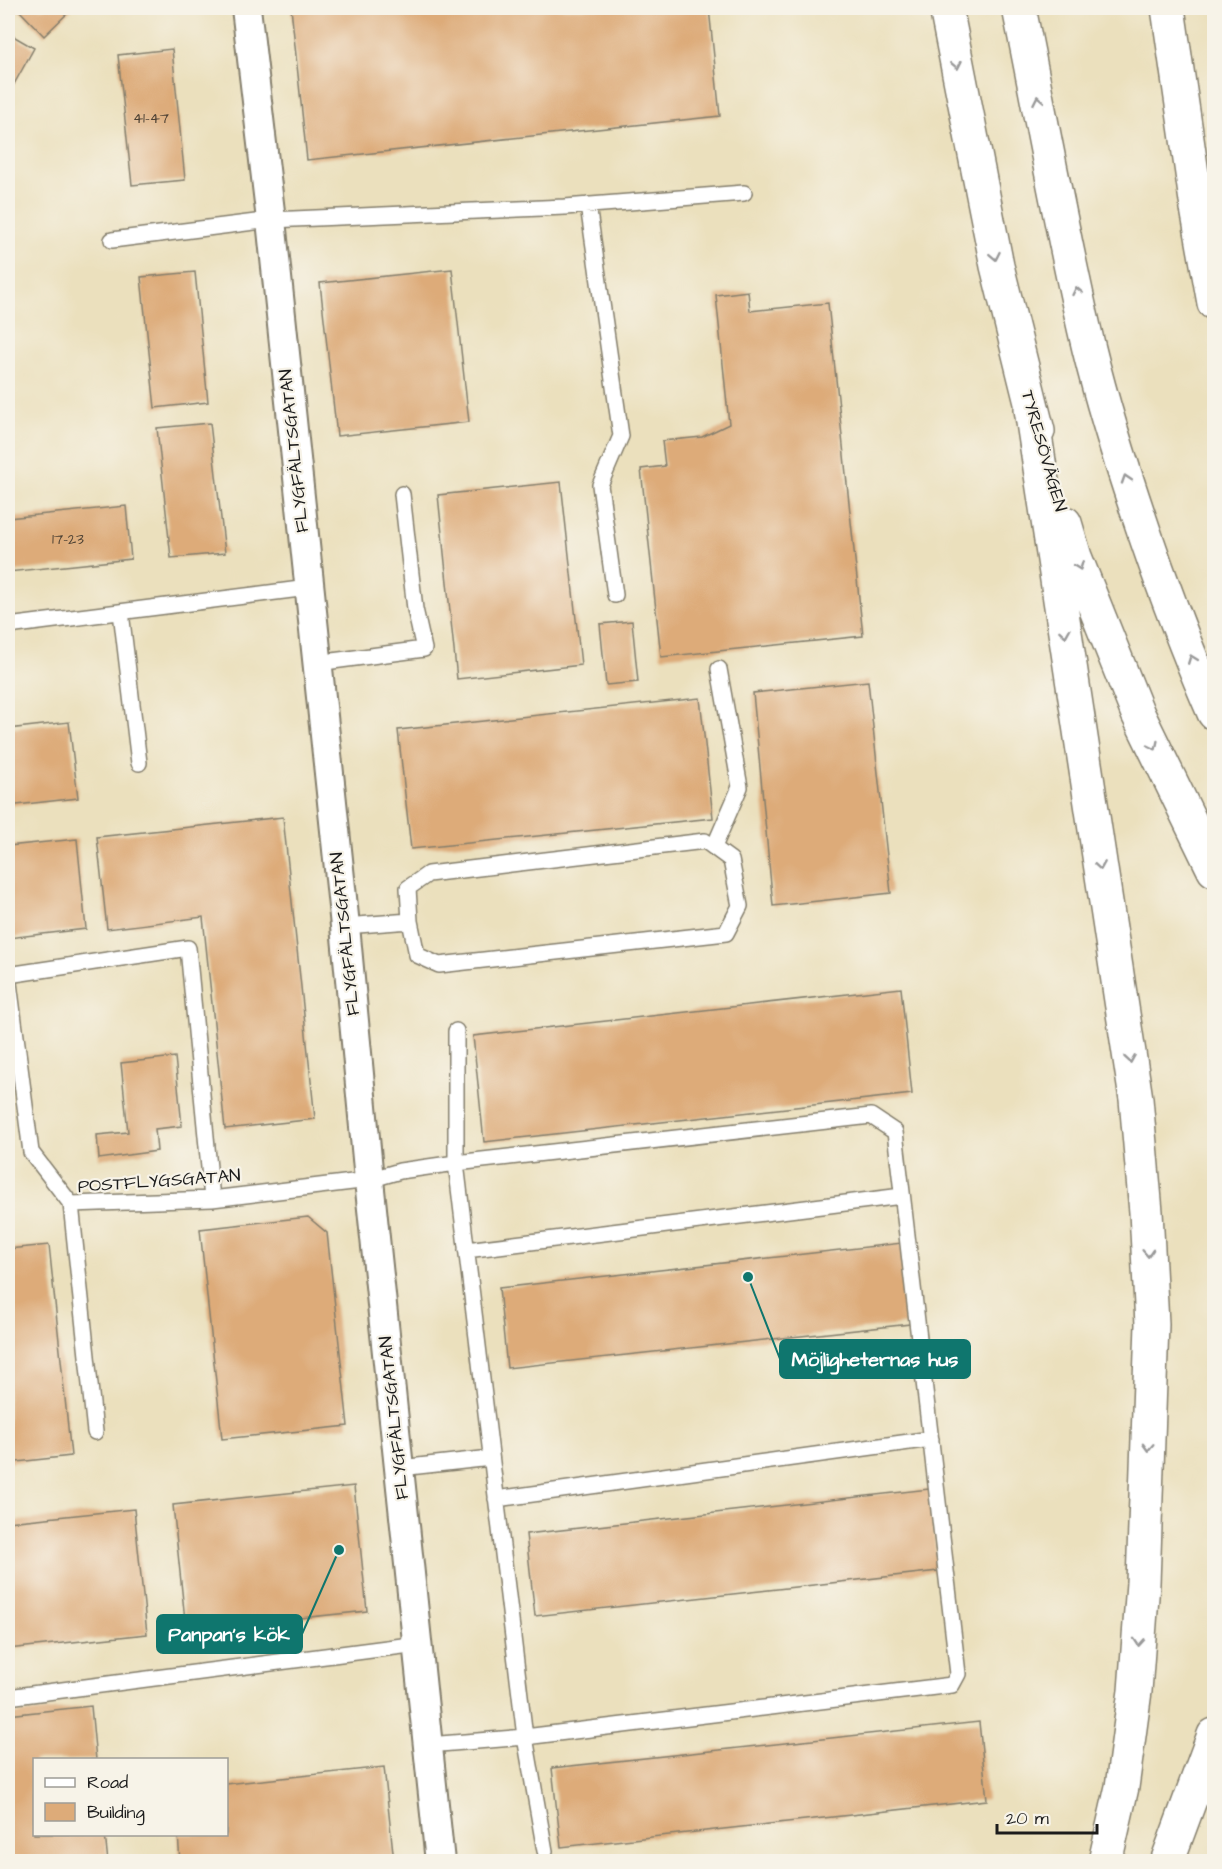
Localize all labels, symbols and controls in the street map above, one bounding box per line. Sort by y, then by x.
one-way arrow [950,60,963,70]
one-way arrow [1032,95,1045,105]
house number: 41-47 [133,108,169,129]
one-way arrow [988,251,1001,261]
one-way arrow [1071,286,1084,296]
street label: FLYGFÄLTSGATAN [273,368,315,534]
street label: TYRESÖVÄGEN [1015,387,1073,515]
one-way arrow [1121,474,1134,485]
house number: 17-23 [52,529,84,550]
one-way arrow [1071,560,1084,571]
one-way arrow [1059,629,1071,638]
one-way arrow [1187,655,1199,666]
one-way arrow [1146,739,1158,750]
street label: FLYGFÄLTSGATAN [324,851,366,1017]
one-way arrow [1094,861,1106,870]
one-way arrow [1123,1053,1136,1063]
street label: POSTFLYGSGATAN [77,1163,241,1199]
one-way arrow [1142,1248,1155,1257]
street label: FLYGFÄLTSGATAN [373,1335,415,1501]
callout: Möjligheternas hus [780,1340,970,1378]
text: Möjligheternas hus [792,1346,958,1375]
one-way arrow [1141,1443,1154,1452]
callout: Panpan's kök [157,1615,302,1653]
text: Panpan's kök [168,1621,290,1649]
one-way arrow [1133,1637,1146,1646]
legend [33,1758,228,1836]
text: Road [87,1770,128,1795]
scale bar [997,1797,1098,1835]
text: Building [87,1800,145,1826]
text: 20 m [1006,1806,1049,1831]

